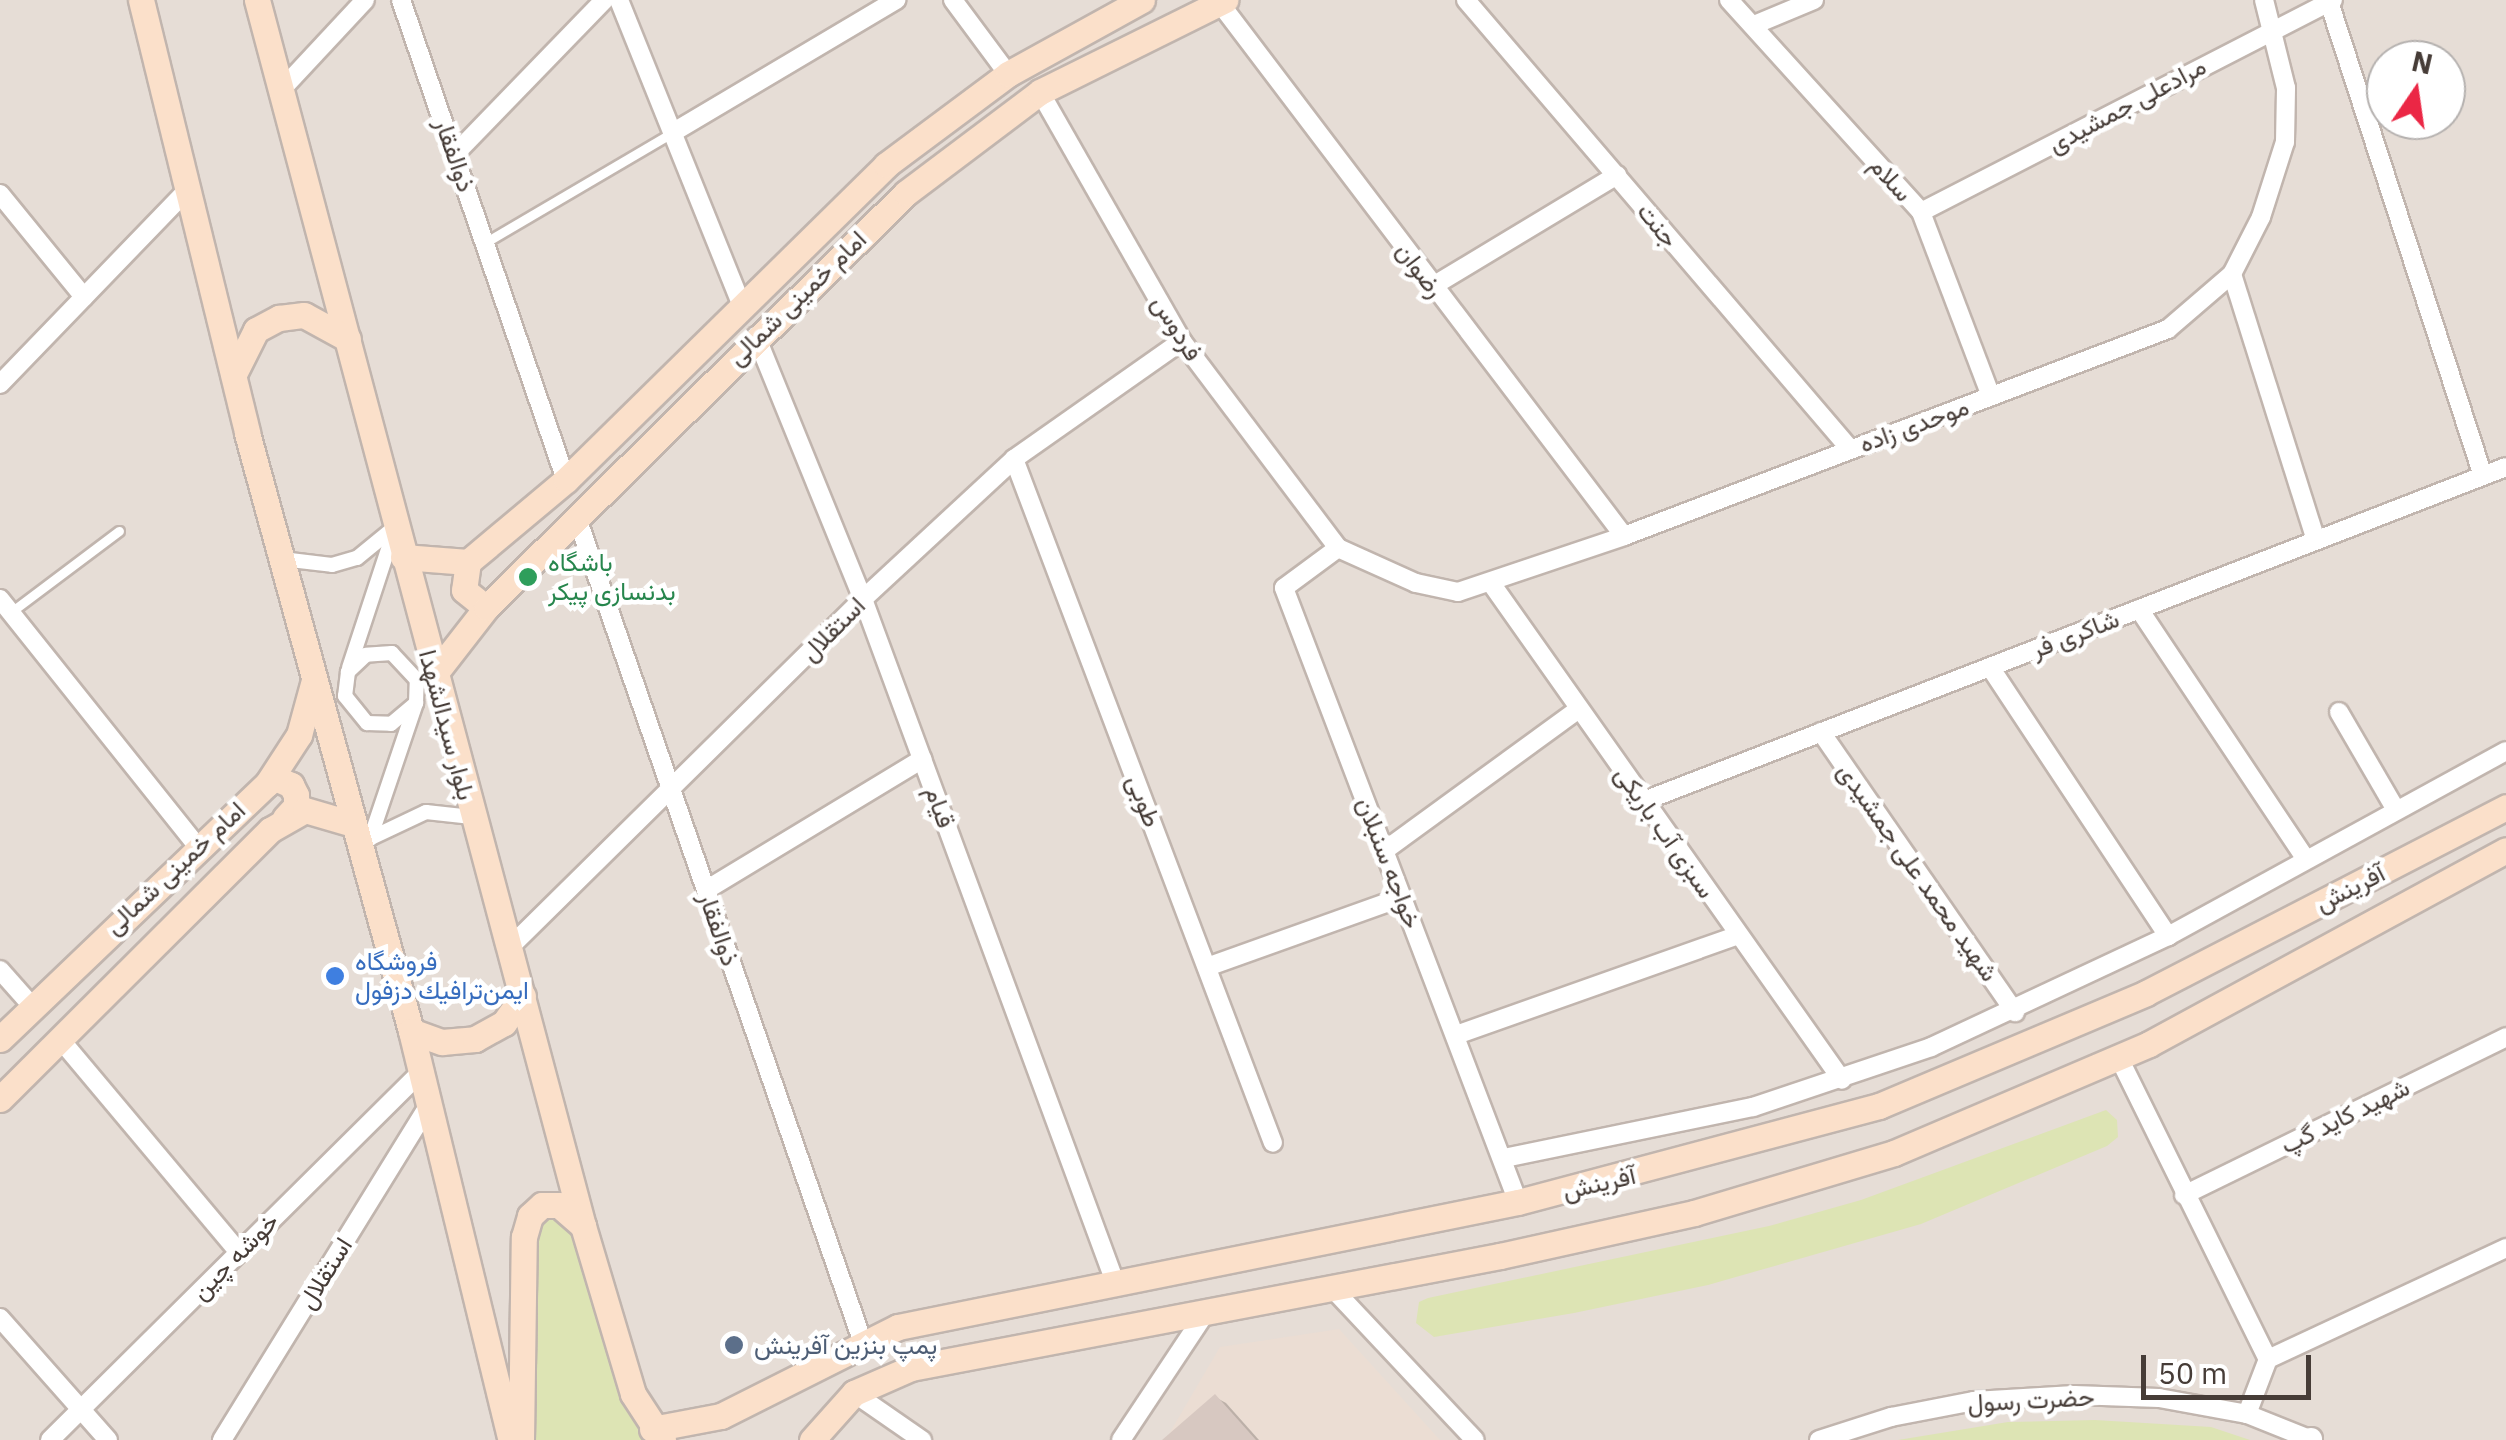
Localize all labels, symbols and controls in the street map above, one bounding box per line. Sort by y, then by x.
north arrow [2366,40,2466,140]
text: N [2408,42,2436,83]
street label: مرادعلی جمشیدی [2043,51,2211,159]
street label: ذوالفقار [428,114,482,196]
street label: سلام [1863,151,1919,207]
street label: جنت [1631,197,1685,253]
street label: امام خمینی شمالی [721,224,873,372]
street label: رضوان [1390,236,1450,304]
street label: فردوس [1145,290,1209,366]
street label: موحدی زاده [1855,391,1973,459]
place label: باشگاه بدنسازی پیکر [548,548,676,607]
marker: باشگاه بدنسازی پیکر [517,566,539,588]
street label: استقلال [795,591,871,667]
street label: شاکری فر [2027,604,2123,664]
street label: بلوار سیدالشهدا [413,647,481,803]
street label: شهید محمد علی جمشیدی [1831,757,2005,987]
street label: سبزی آب باریکی [1608,760,1722,904]
street label: طوبی [1120,771,1168,831]
street label: قیام [919,782,961,832]
street label: خواجه سنبلان [1350,793,1428,933]
street label: امام خمینی شمالی [99,795,251,941]
street label: آفرینش [2310,858,2390,918]
street label: ذوالفقار [692,888,746,970]
place label: فروشگاه ايمن‌ترافيك دزفول [355,947,529,1006]
marker: فروشگاه ايمن‌ترافيك دزفول [324,965,346,987]
street label: شهید کاید گپ [2276,1072,2414,1160]
street label: آفرینش [1560,1160,1638,1206]
street label: خوشه چین [185,1206,285,1306]
street label: استقلال [291,1232,359,1314]
place label: پمپ بنزین آفرینش [754,1330,937,1360]
marker: پمپ بنزین آفرینش [723,1334,745,1356]
scale bar [2146,1335,2316,1397]
text: 50 m [2158,1353,2227,1392]
street label: حضرت رسول [1967,1382,2095,1418]

